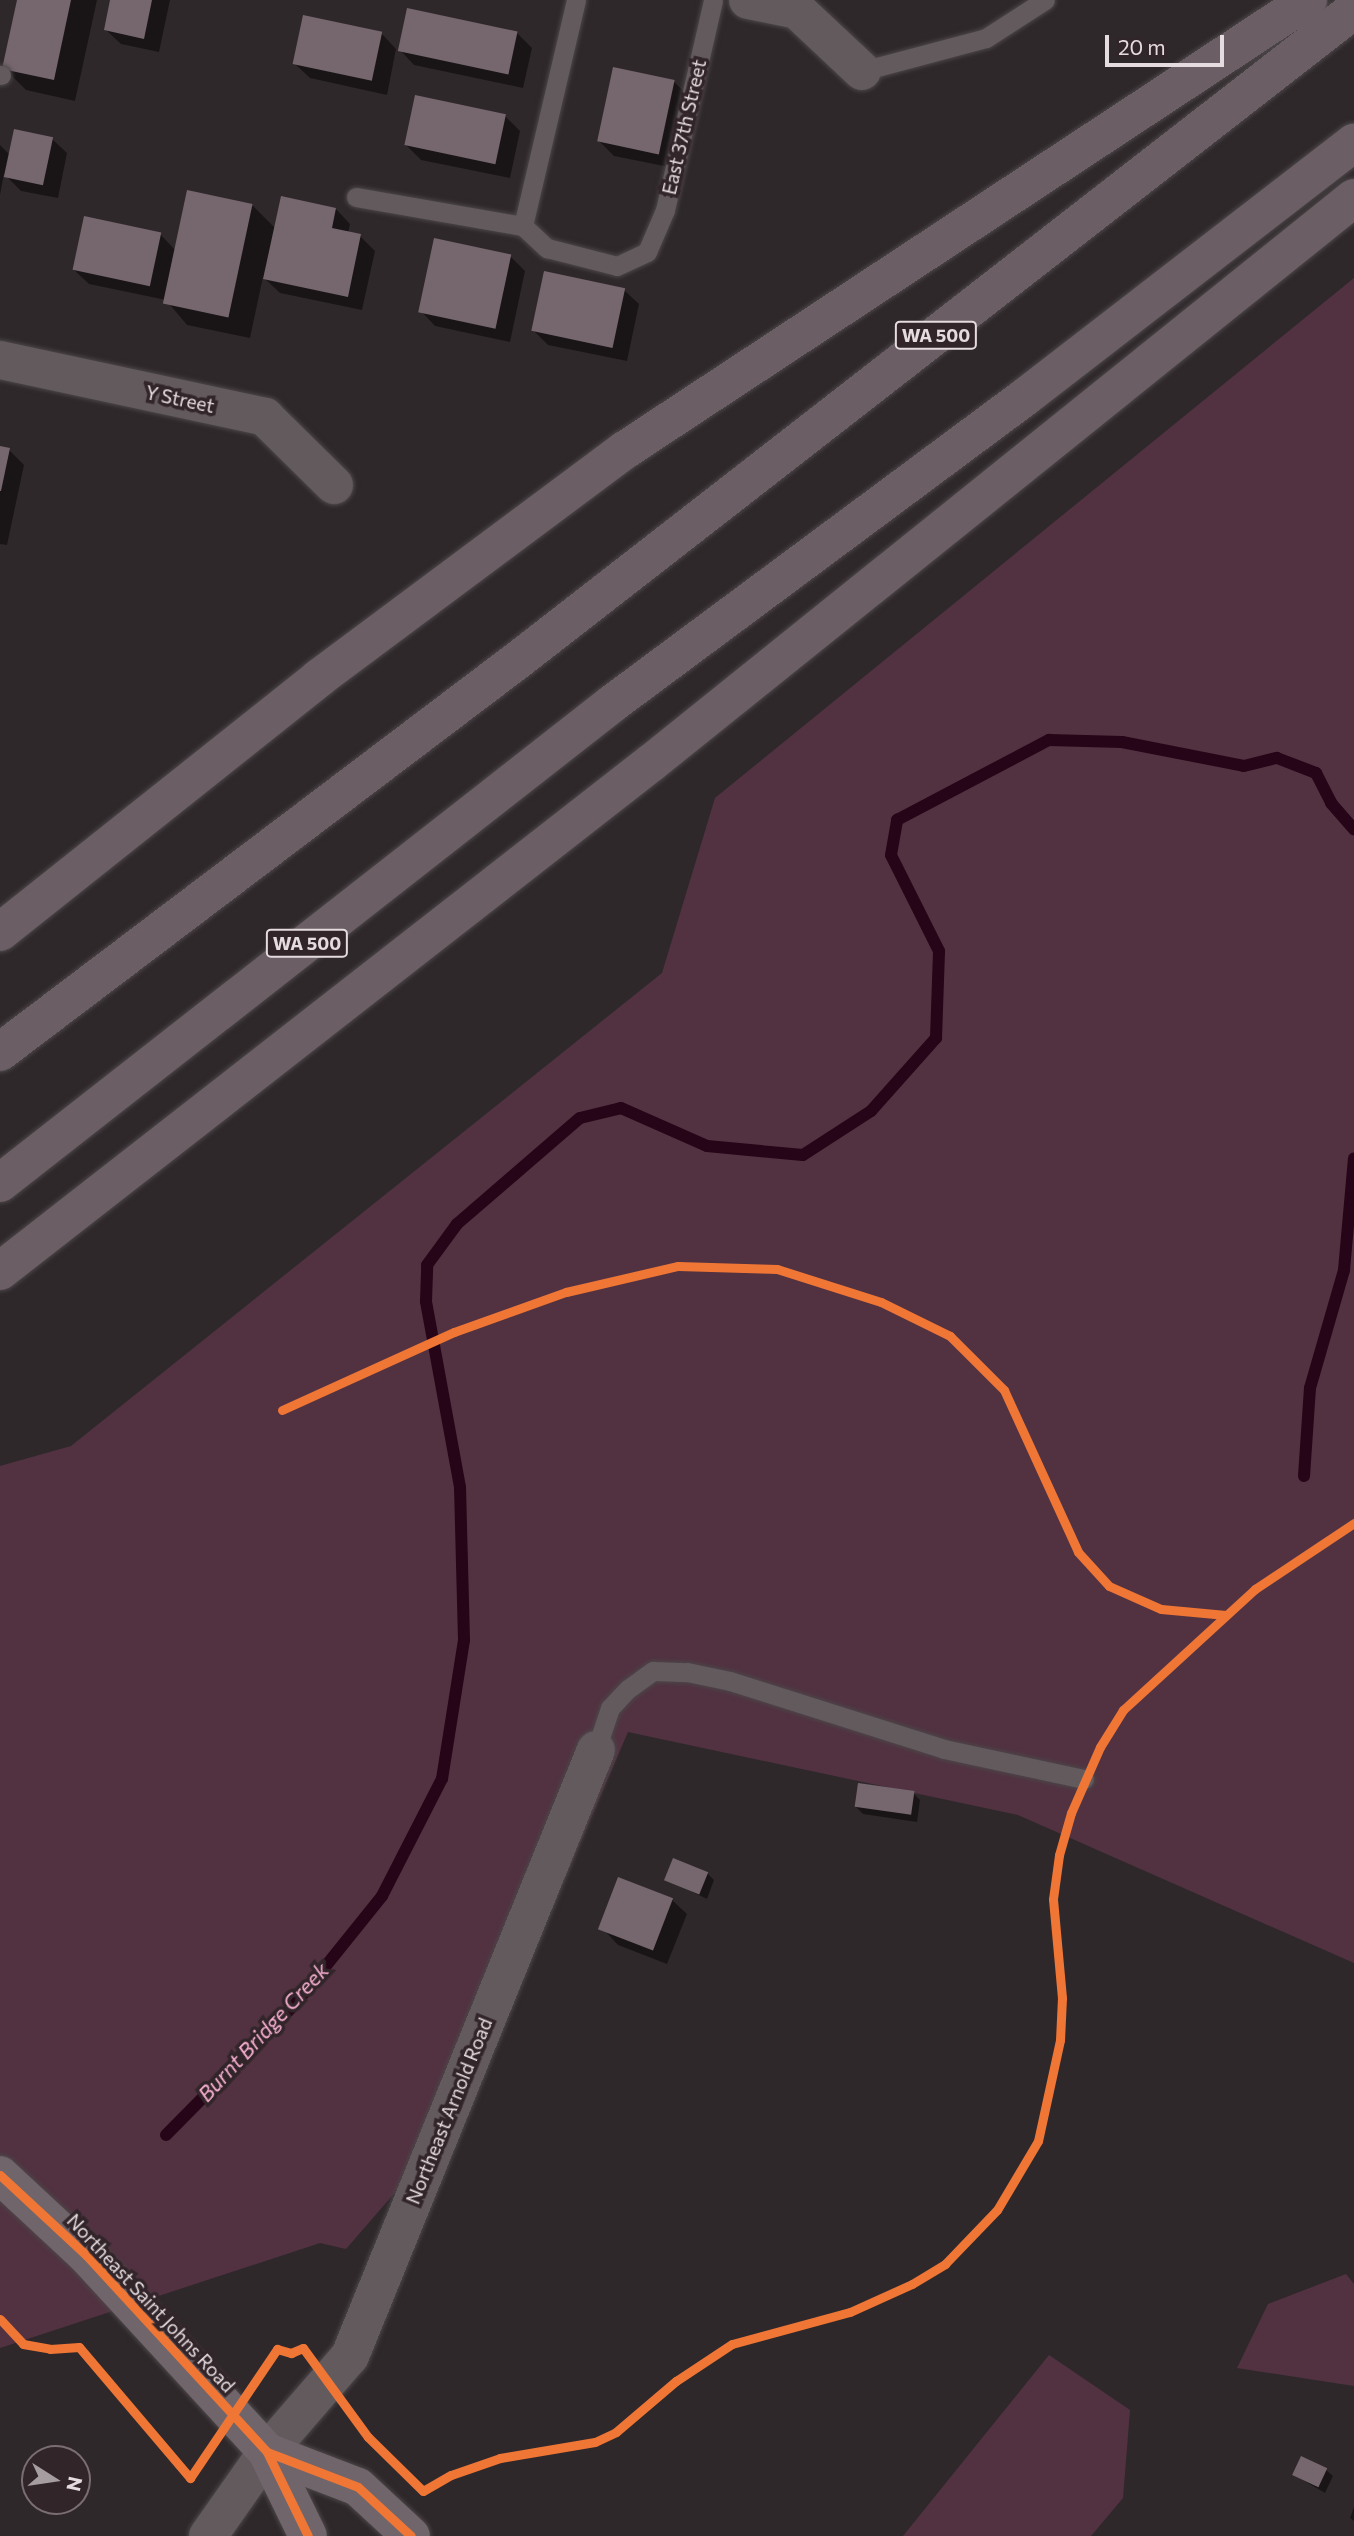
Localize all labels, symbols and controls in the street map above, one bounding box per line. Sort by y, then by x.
scale bar [1109,21,1228,65]
text: 20 m [1118,34,1166,59]
street label: East 37th Street [657,57,711,197]
road number: WA 500 [894,320,978,349]
street label: Y Street [144,381,216,417]
road number: WA 500 [265,928,349,958]
water label: Burnt Bridge Creek [192,1958,334,2106]
street label: Northeast Arnold Road [401,2015,497,2207]
street label: Northeast Saint Johns Road [62,2209,240,2397]
north arrow [21,2445,91,2515]
text: N [62,2475,88,2493]

